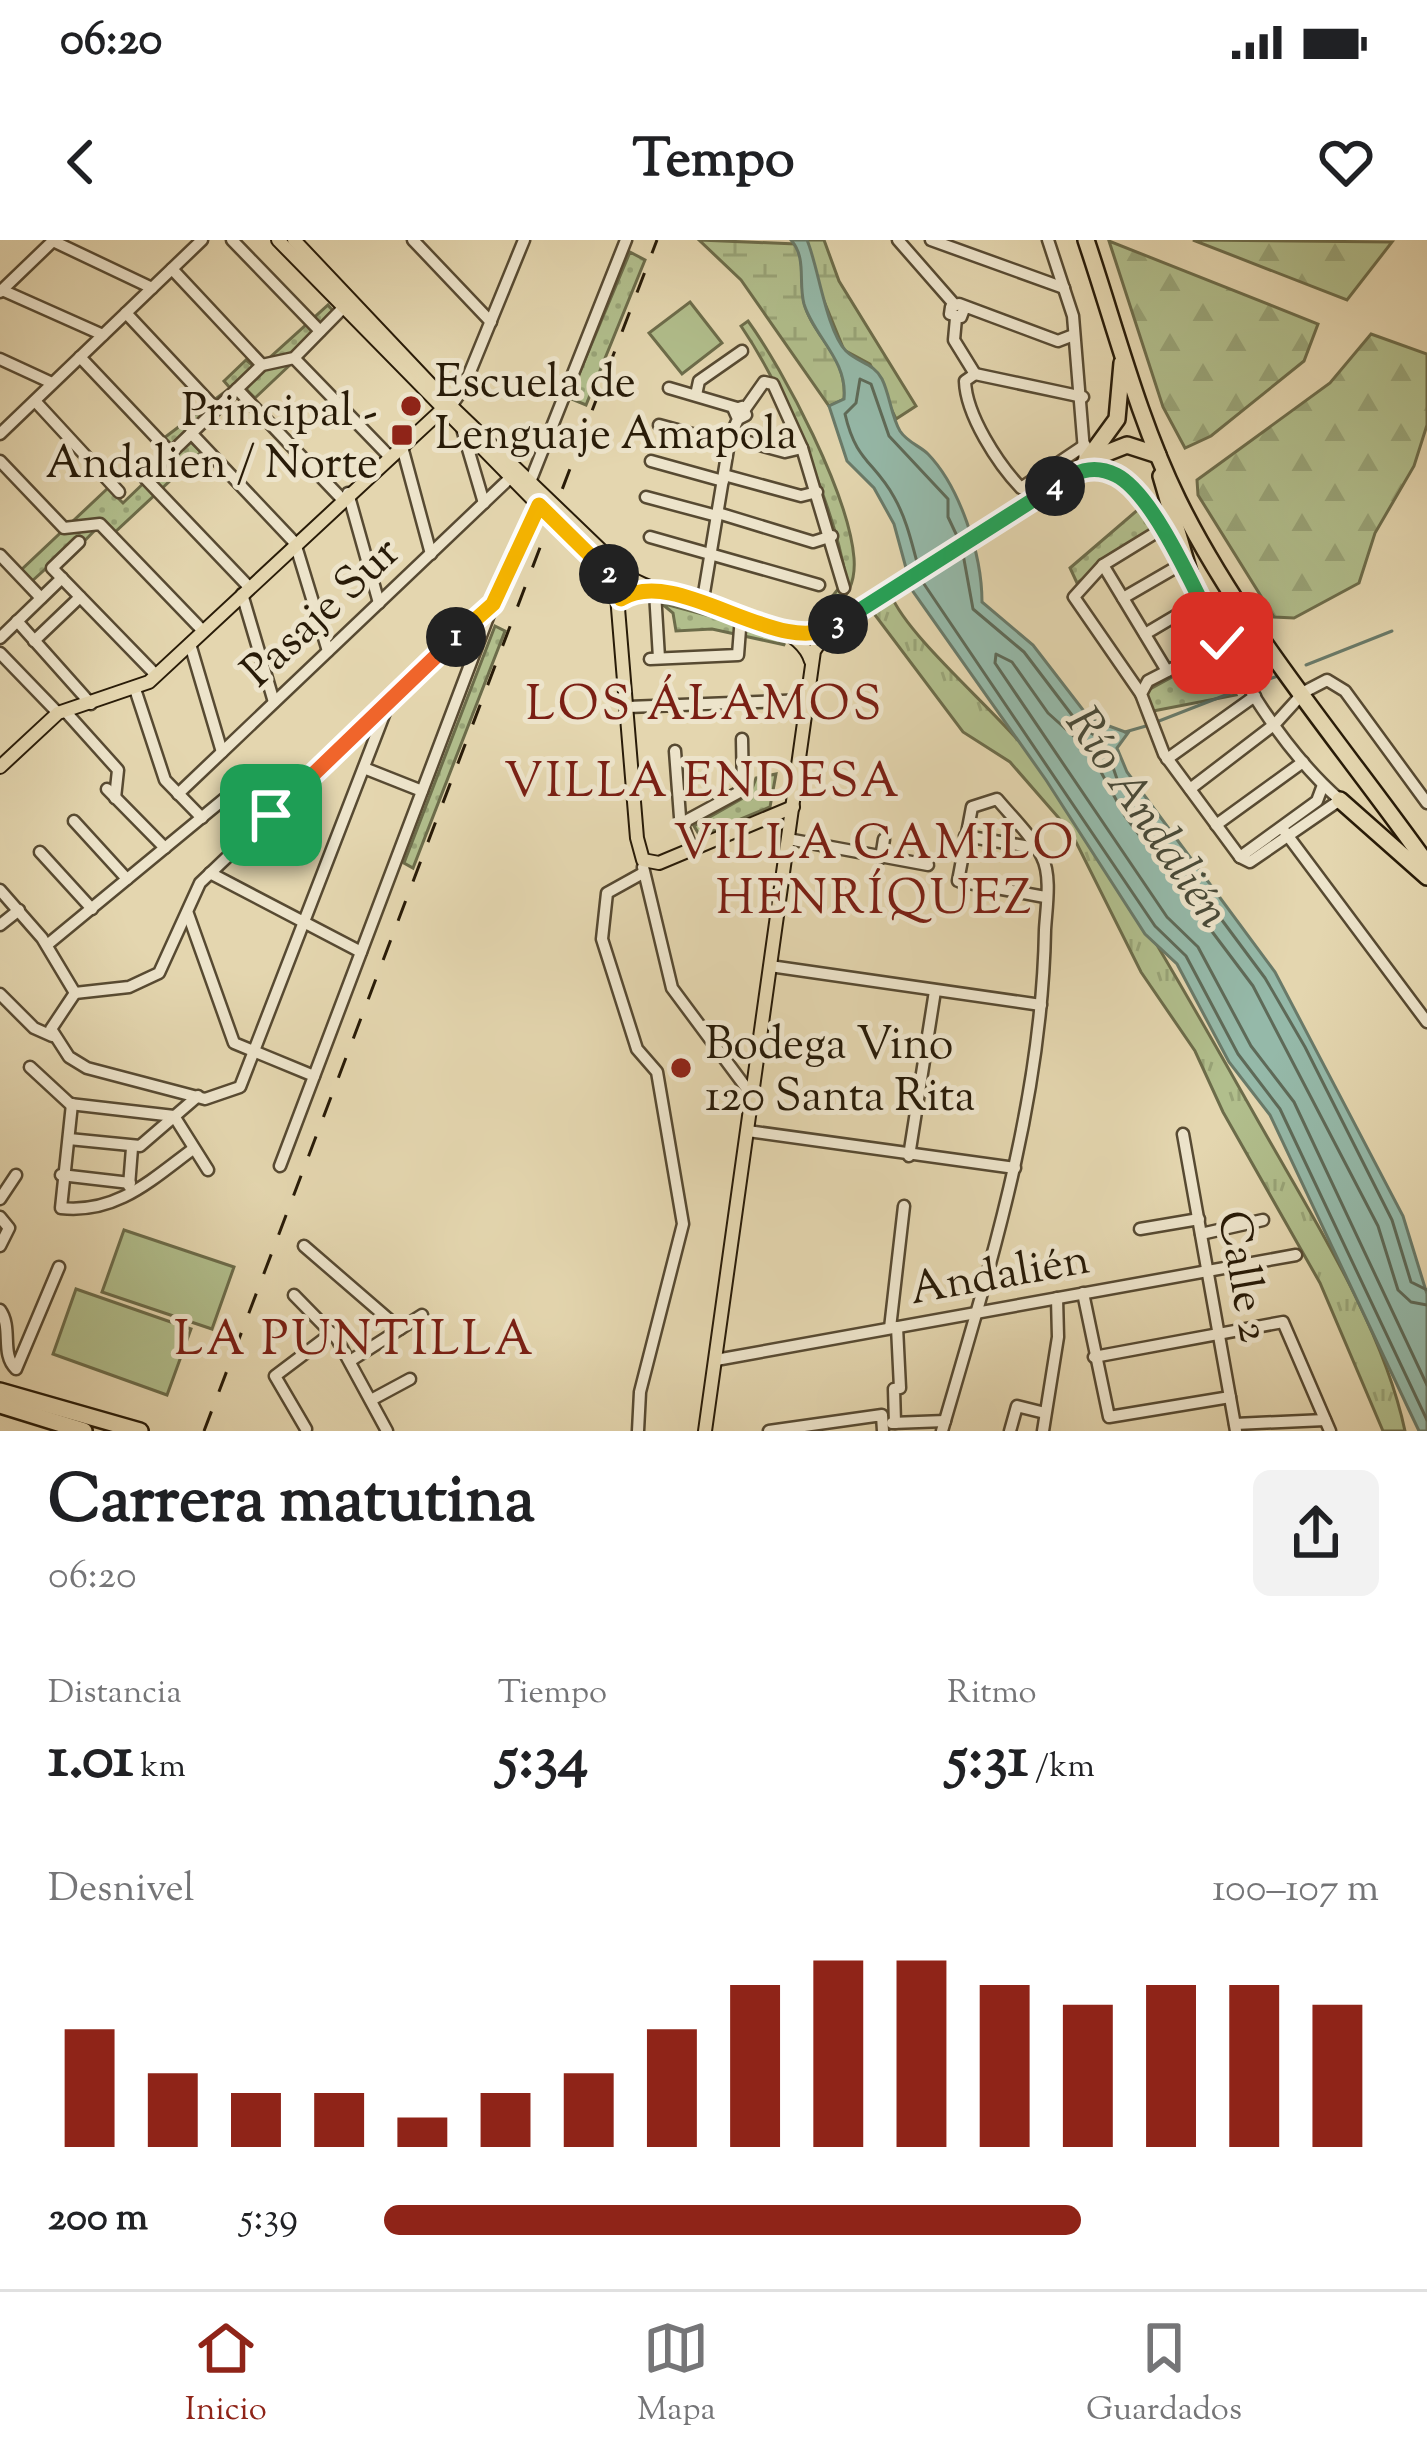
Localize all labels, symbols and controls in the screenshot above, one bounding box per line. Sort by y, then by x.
text: 06:20 [60,10,162,75]
text: Tempo [633,123,795,201]
icon: back [48,129,114,195]
icon: heart [1313,129,1379,195]
place label: Escuela de Lenguaje Amapola [435,353,797,470]
place label: Principal - Andalien / Norte [45,382,378,499]
marker: Escuela de Lenguaje Amapola [398,393,424,419]
marker: Principal - Andalien / Norte [389,422,415,448]
pin: 4 [1025,456,1085,516]
text: 4 [1047,462,1063,510]
street label: Pasaje Sur [229,523,417,705]
pin: 2 [579,544,639,604]
text: 2 [601,550,617,598]
pin [1171,592,1273,694]
pin: 3 [808,594,868,654]
text: 3 [831,600,845,648]
pin: 1 [426,607,486,667]
icon: check [1189,610,1255,676]
text: 1 [450,613,462,661]
district label: LOS ÁLAMOS [526,673,884,742]
water label: Río Andalién [1046,695,1245,943]
district label: VILLA ENDESA [504,750,902,819]
pin [220,764,322,866]
icon: arrive [238,782,304,848]
district label: VILLA CAMILO HENRÍQUEZ [674,812,1076,936]
place label: Bodega Vino 120 Santa Rita [705,1015,975,1132]
marker: Bodega Vino 120 Santa Rita [668,1055,694,1081]
street label: Calle 2 [1197,1206,1284,1348]
street label: Andalién [905,1230,1095,1325]
district label: LA PUNTILLA [174,1308,536,1377]
text: Carrera matutina [48,1457,535,1552]
button: share [1253,1470,1379,1596]
text: 06:20 [48,1550,137,1606]
text: Distancia [48,1670,182,1718]
text: Tiempo [498,1670,607,1718]
text: Ritmo [947,1670,1037,1718]
text: 1.01 [48,1718,133,1805]
text: 5:34 [498,1718,588,1805]
text: 5:31 [947,1718,1028,1805]
text: km [133,1744,186,1792]
text: /km [1028,1744,1095,1792]
text: Desnivel [48,1863,194,1919]
text: 100–107 m [1212,1863,1379,1919]
text: 200 m [48,2192,148,2248]
text: 5:39 [240,2192,298,2248]
tab: Inicio [185,2315,267,2435]
tab: Mapa [637,2315,716,2435]
tab: Guardados [1086,2315,1242,2435]

